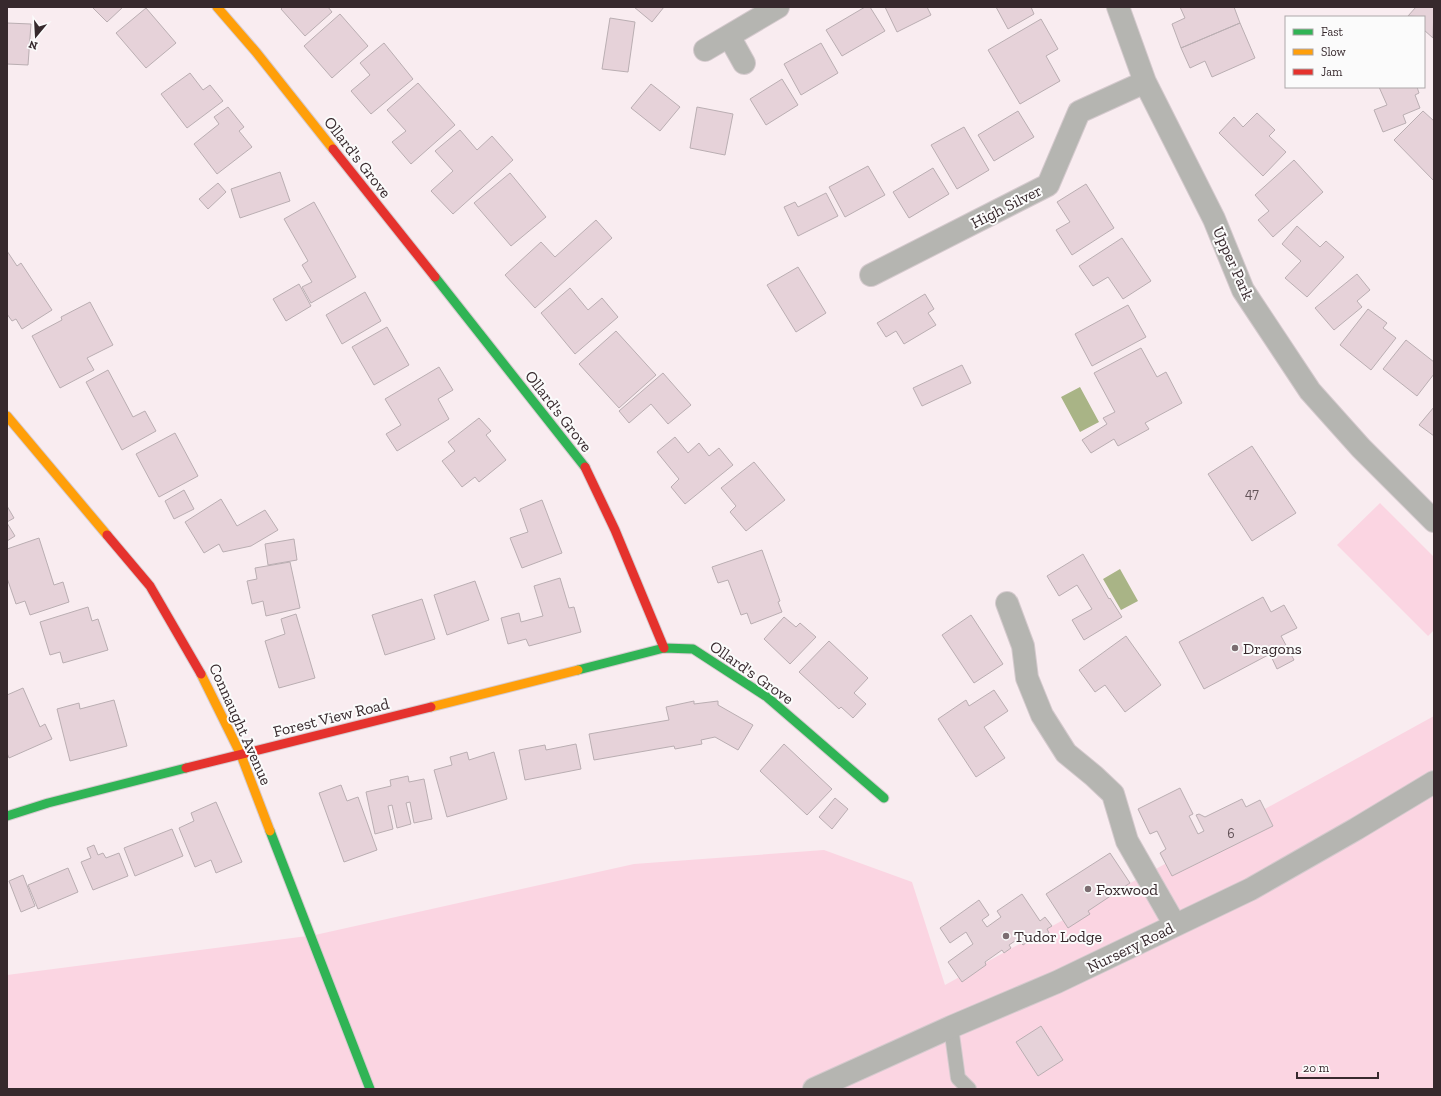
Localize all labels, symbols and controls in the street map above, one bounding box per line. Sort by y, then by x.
north arrow [16,16,56,56]
legend [1285,16,1425,88]
text: Fast [1321,25,1344,39]
text: N [26,37,39,53]
text: Slow [1321,45,1347,59]
text: Jam [1321,65,1343,79]
street label: Ollard's Grove [320,113,395,202]
street label: High Silver [968,180,1045,232]
street label: Upper Park [1209,224,1258,303]
street label: Ollard's Grove [521,367,596,456]
house number: 47 [1245,485,1259,502]
street label: Ollard's Grove [706,637,797,708]
place label: Dragons [1243,639,1302,658]
marker: Dragons [1230,643,1240,653]
street label: Connaught Avenue [205,660,276,788]
street label: Forest View Road [271,694,391,741]
house number: 6 [1227,825,1235,842]
place label: Foxwood [1096,880,1158,899]
marker: Foxwood [1083,884,1093,894]
street label: Nursery Road [1084,918,1177,977]
place label: Tudor Lodge [1014,927,1102,946]
marker: Tudor Lodge [1001,931,1011,941]
scale bar [1297,1054,1378,1080]
text: 20 m [1303,1061,1330,1075]

